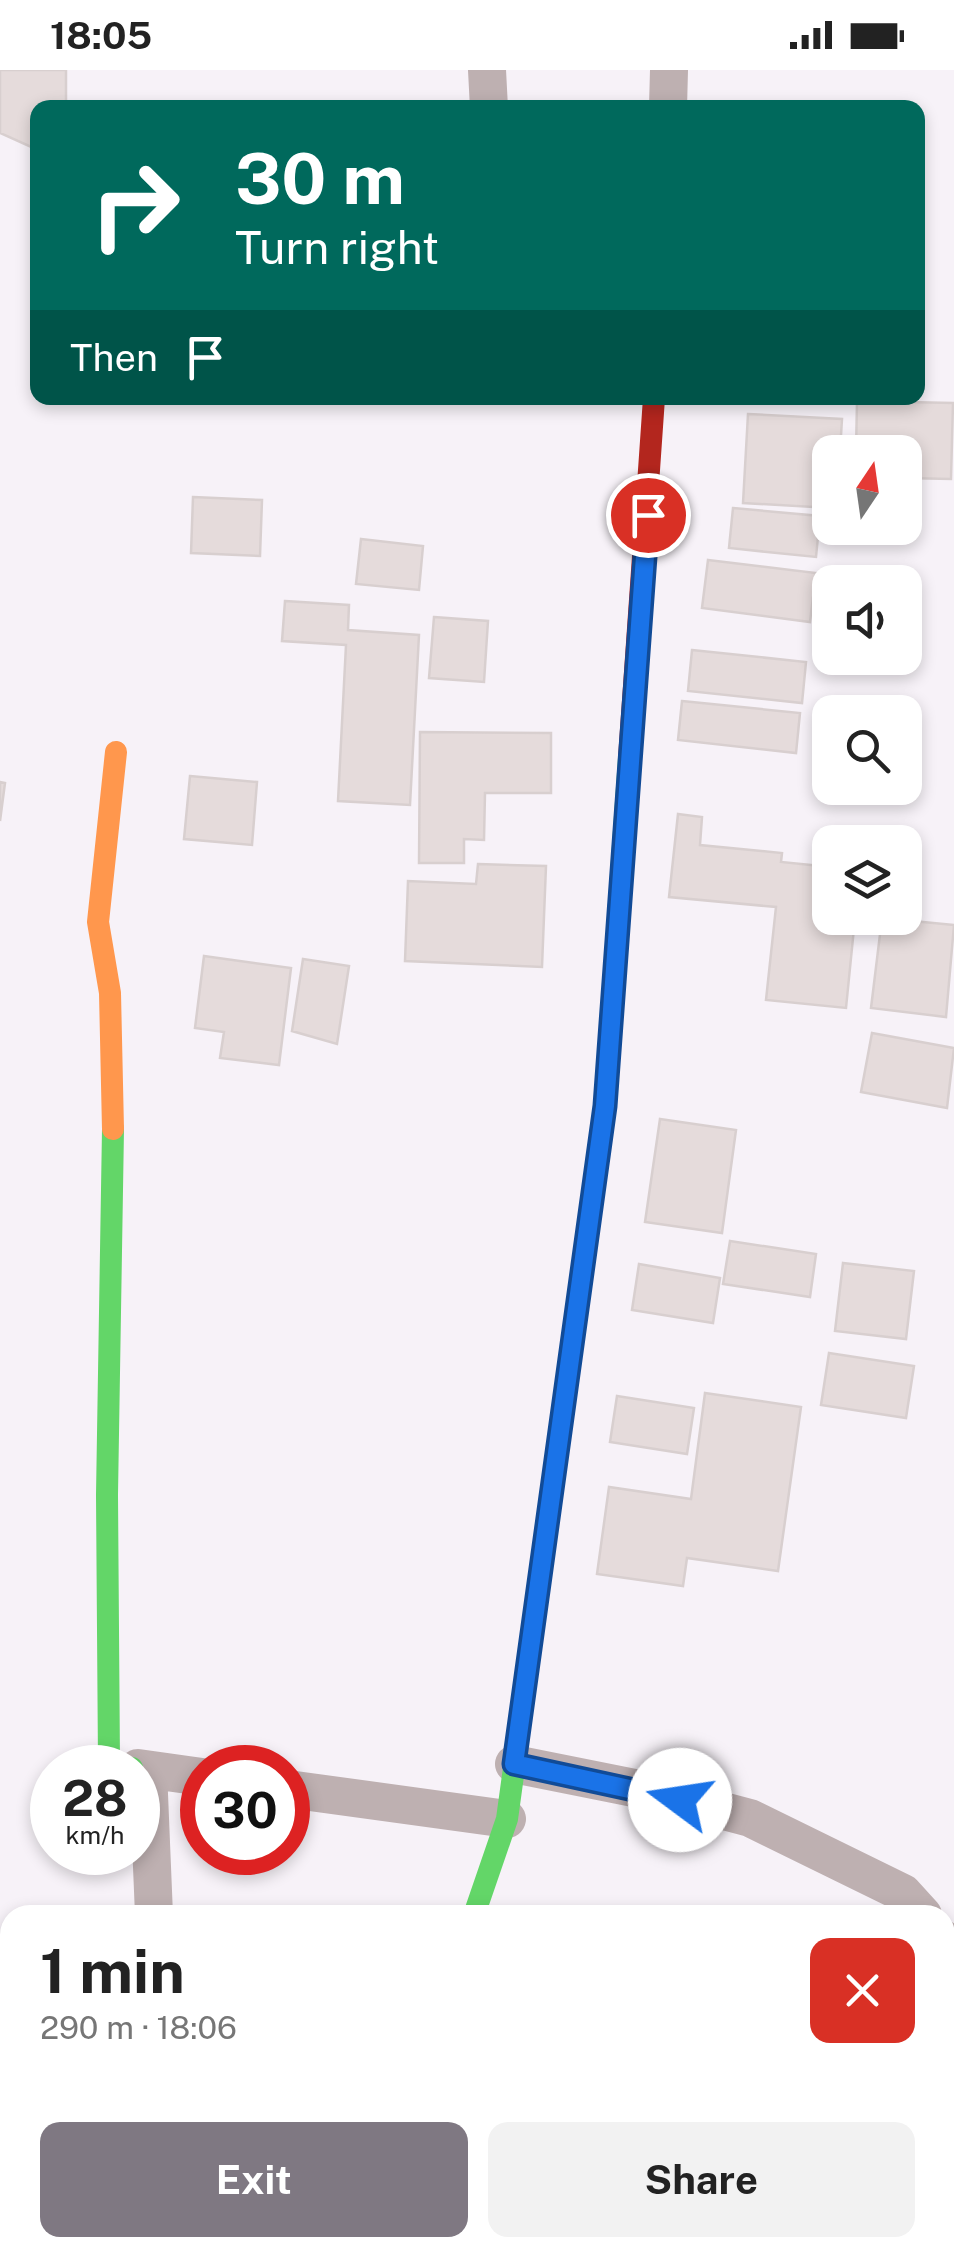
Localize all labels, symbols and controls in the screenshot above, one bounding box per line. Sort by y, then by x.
text: 18:05 [50,13,152,58]
text: 30 m [235,137,405,220]
icon: right [70,140,200,270]
text: Turn right [235,221,439,274]
icon: arrive [178,330,233,385]
text: Then [70,335,158,380]
north arrow [812,435,922,545]
map controls [812,435,922,935]
pin [606,473,691,558]
icon: arrive [621,488,676,543]
button: sound [812,565,922,675]
button: search [812,695,922,805]
button: layers [812,825,922,935]
speed limit sign: 30 [180,1745,310,1875]
position arrow [628,1748,732,1852]
text: 28 [62,1768,128,1827]
text: km/h [66,1820,124,1850]
text: 1 min [40,1936,185,2007]
button: close [810,1938,915,2043]
text: 290 m · 18:06 [40,2009,237,2046]
button: Exit [40,2122,468,2237]
button: Share [488,2122,915,2237]

